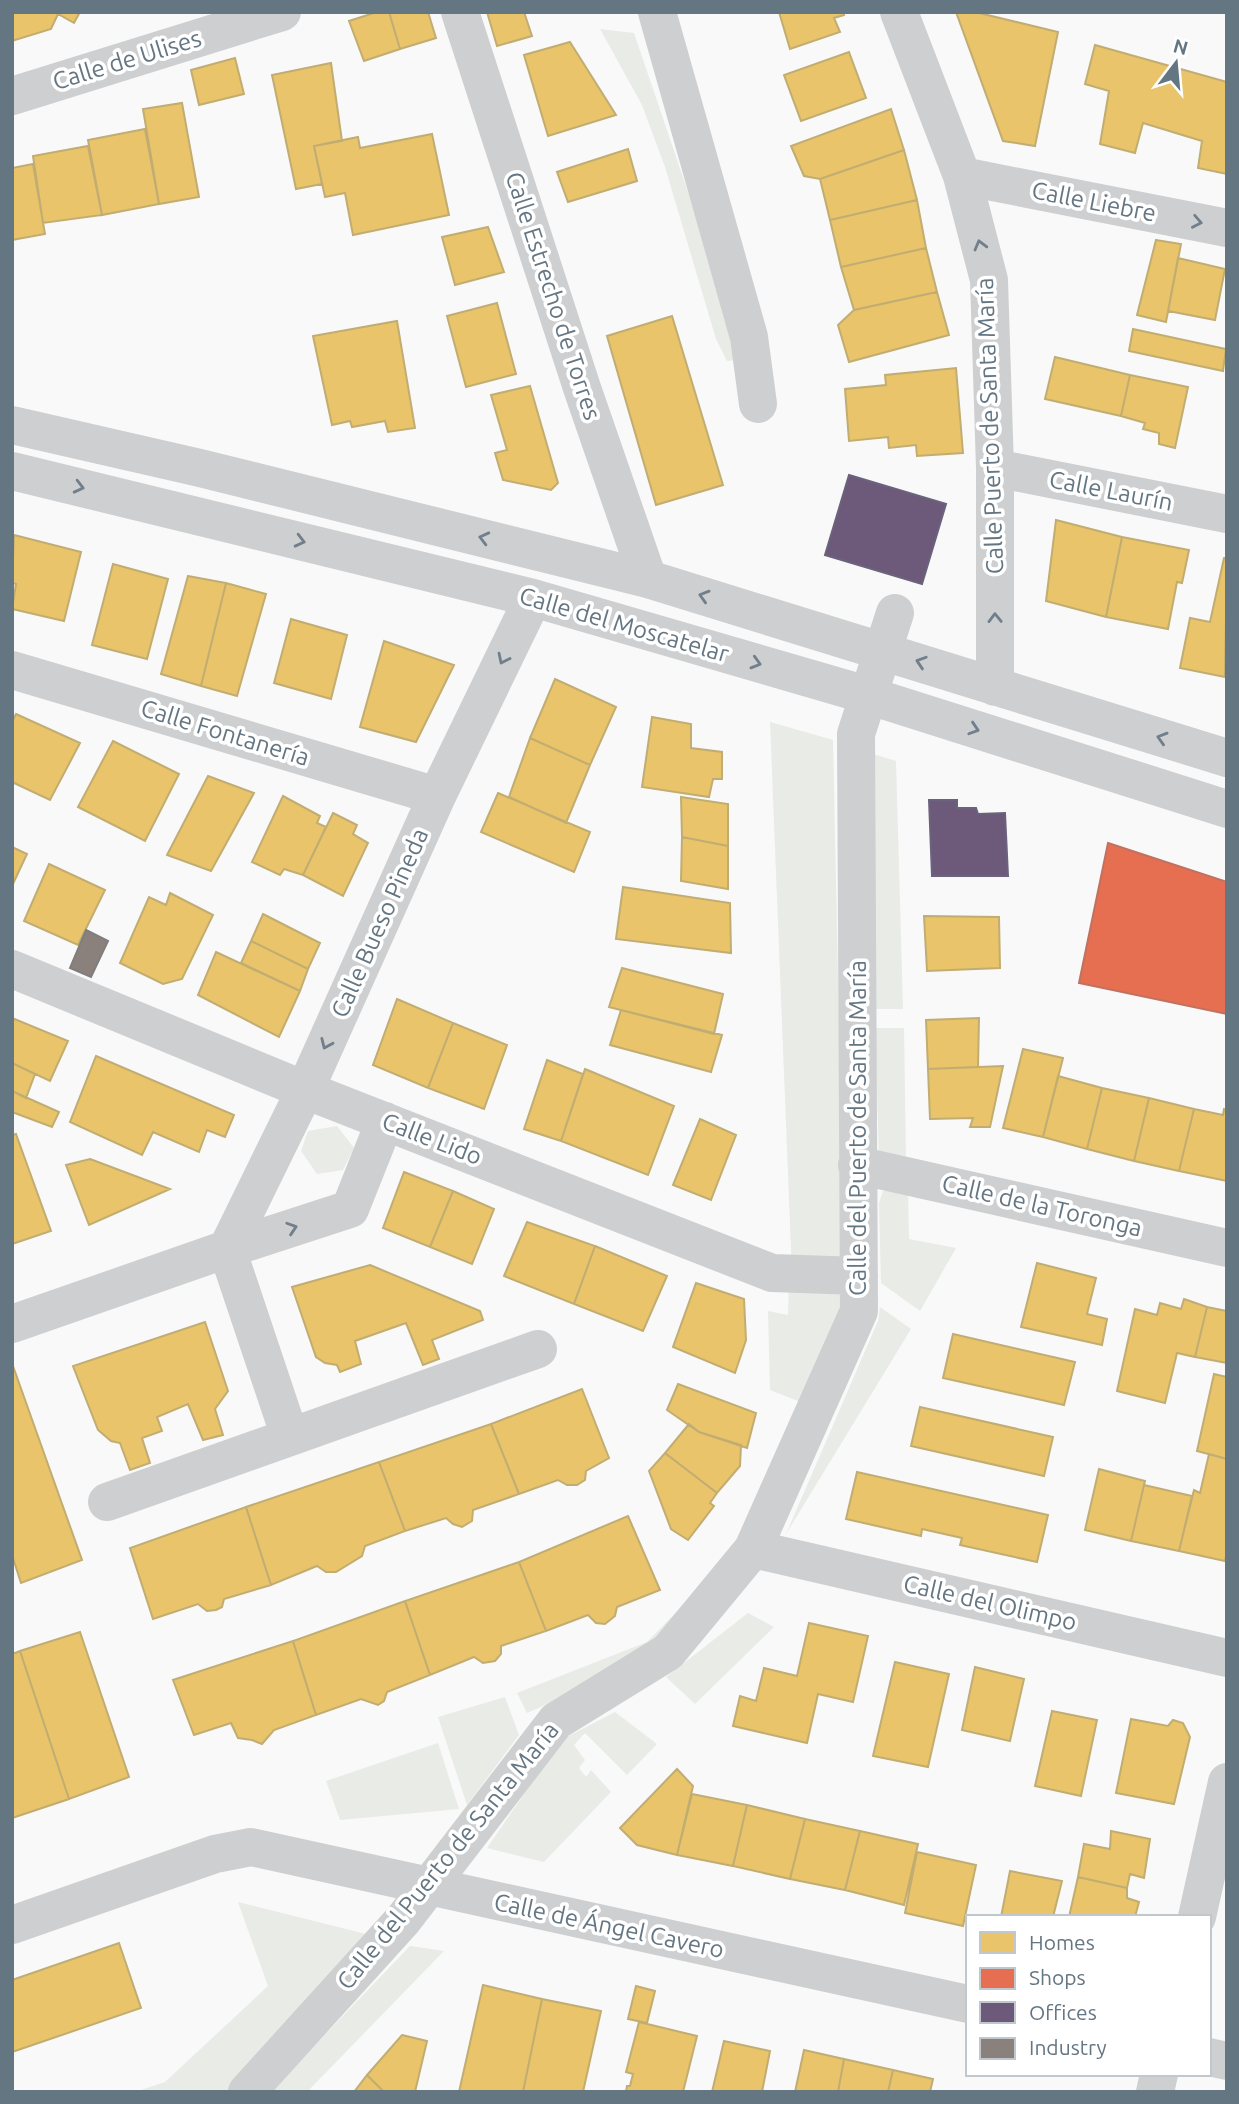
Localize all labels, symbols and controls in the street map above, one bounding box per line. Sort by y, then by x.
street label: Calle de Ulises [49,24,204,95]
north arrow [1141,28,1211,98]
text: N [1171,34,1191,59]
street label: Calle Estrecho de Torres [501,168,606,423]
street label: Calle Liebre [1030,176,1159,227]
one-way arrow [1191,214,1203,229]
one-way arrow [974,239,988,251]
street label: Calle Puerto de Santa María [971,277,1008,575]
street label: Calle Laurín [1047,465,1175,516]
one-way arrow [72,479,84,493]
one-way arrow [478,532,490,546]
one-way arrow [294,533,306,547]
street label: Calle del Moscatelar [516,582,732,667]
one-way arrow [698,589,710,604]
one-way arrow [987,613,1003,623]
one-way arrow [498,652,512,664]
one-way arrow [750,654,762,669]
one-way arrow [915,656,928,670]
street label: Calle Fontanería [138,694,313,771]
one-way arrow [967,720,979,735]
one-way arrow [1156,731,1168,746]
street label: Calle Bueso Pineda [326,824,433,1021]
street label: Calle del Puerto de Santa María [844,960,871,1296]
one-way arrow [320,1037,334,1049]
street label: Calle Lido [379,1107,486,1170]
street label: Calle de la Toronga [939,1169,1145,1242]
one-way arrow [286,1221,298,1236]
street label: Calle del Olimpo [901,1569,1079,1636]
street label: Calle del Puerto de Santa María [331,1717,564,1995]
street label: Calle de Ángel Cavero [492,1887,727,1963]
legend [966,1915,1211,2076]
text: Homes [1029,1930,1095,1954]
text: Shops [1029,1965,1086,1989]
text: Offices [1029,2000,1097,2024]
text: Industry [1029,2035,1107,2059]

